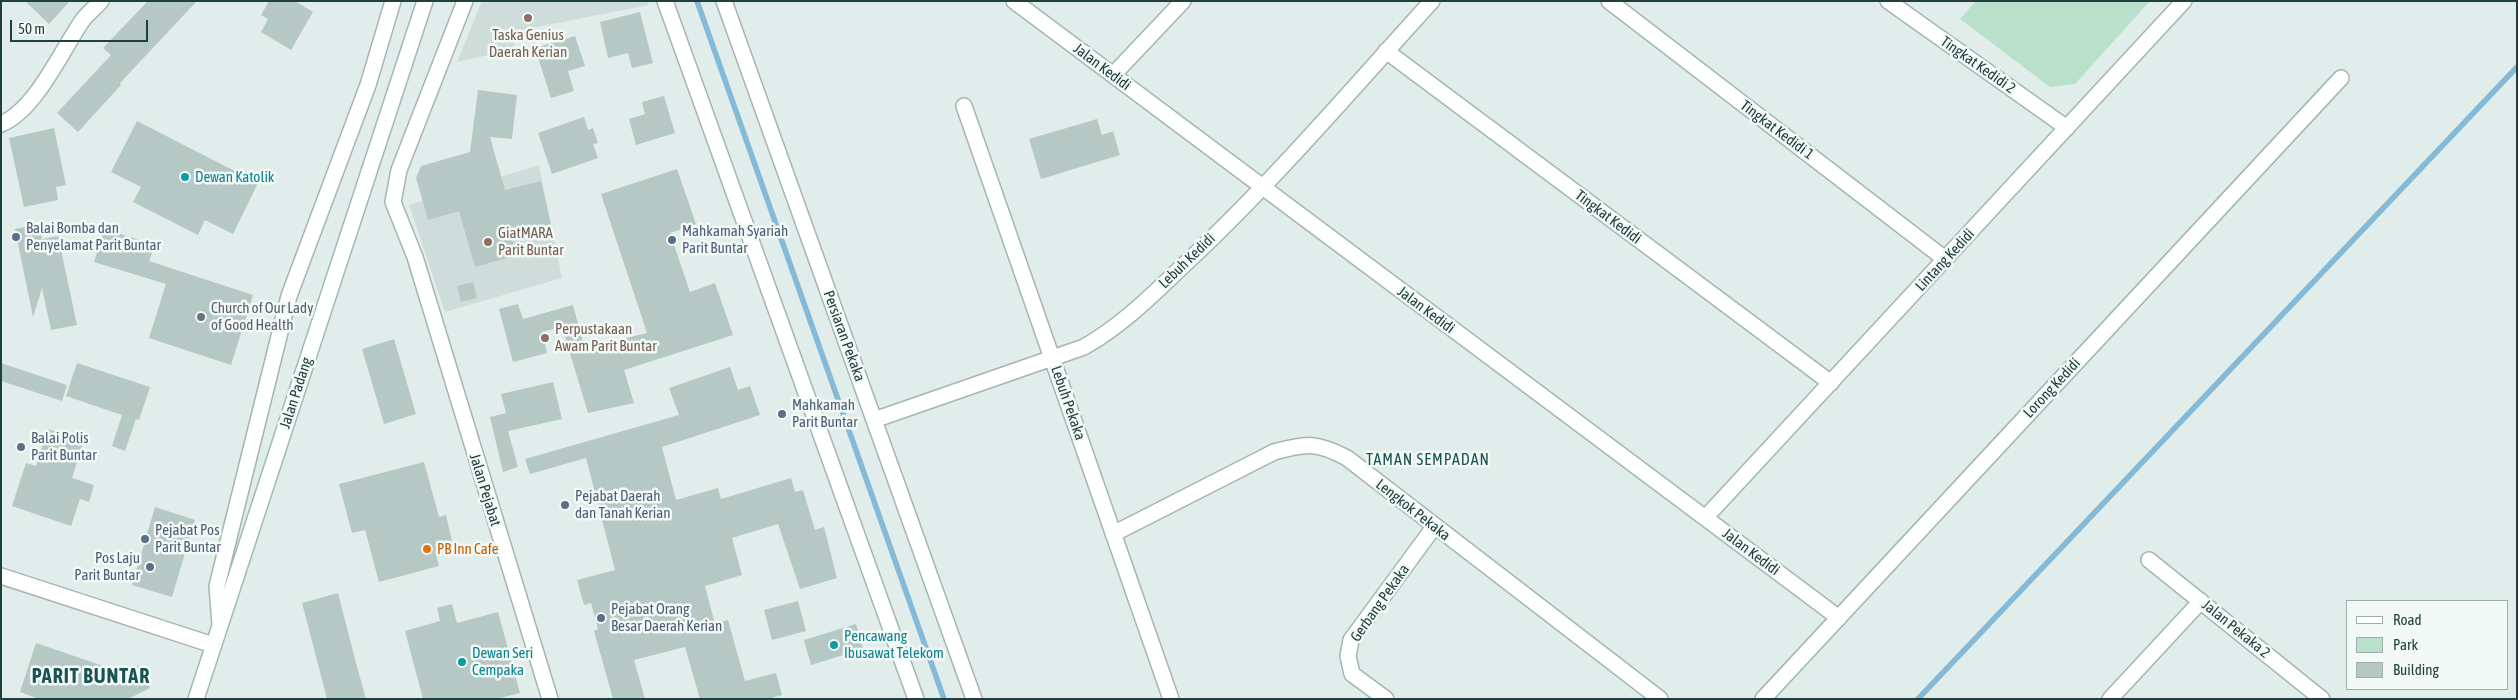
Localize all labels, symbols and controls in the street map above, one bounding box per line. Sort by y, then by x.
scale bar [12,10,150,42]
marker: Taska Genius Daerah Kerian [522,12,534,24]
text: 50 m [18,20,45,37]
place label: Taska Genius Daerah Kerian [489,26,567,61]
street label: Tingkat Kedidi 2 [1937,33,2019,97]
street label: Jalan Kedidi [1070,40,1134,94]
street label: Tingkat Kedidi 1 [1737,97,1817,163]
place label: Dewan Katolik [195,168,274,186]
marker: Dewan Katolik [179,171,191,183]
street label: Tingkat Kedidi [1571,186,1645,248]
place label: Balai Bomba dan Penyelamat Parit Buntar [26,219,161,254]
place label: Mahkamah Syariah Parit Buntar [682,222,788,257]
place label: GiatMARA Parit Buntar [498,224,564,259]
street label: Lintang Kedidi [1912,225,1978,295]
street label: Lebuh Kedidi [1155,230,1219,292]
marker: Balai Bomba dan Penyelamat Parit Buntar [10,231,22,243]
marker: Mahkamah Syariah Parit Buntar [666,234,678,246]
marker: GiatMARA Parit Buntar [482,236,494,248]
street label: Jalan Kedidi [1394,283,1458,337]
street label: Persiaran Pekaka [819,288,869,384]
place label: Church of Our Lady of Good Health [211,299,313,334]
marker: Church of Our Lady of Good Health [195,311,207,323]
place label: Perpustakaan Awam Parit Buntar [555,320,657,355]
marker: Perpustakaan Awam Parit Buntar [539,332,551,344]
street label: Lorong Kedidi [2020,354,2084,422]
street label: Jalan Padang [276,355,316,431]
street label: Lebuh Pekaka [1047,363,1089,443]
place label: Mahkamah Parit Buntar [792,396,858,431]
marker: Mahkamah Parit Buntar [776,408,788,420]
place label: Balai Polis Parit Buntar [31,429,97,464]
marker: Balai Polis Parit Buntar [15,441,27,453]
district label: TAMAN SEMPADAN [1364,450,1492,470]
street label: Jalan Pejabat [465,452,505,528]
street label: Lengkok Pekaka [1372,475,1454,545]
place label: Pejabat Daerah dan Tanah Kerian [575,487,670,522]
marker: Pejabat Daerah dan Tanah Kerian [559,499,571,511]
place label: Pejabat Pos Parit Buntar [155,521,221,556]
street label: Jalan Kedidi [1719,525,1783,579]
marker: Pejabat Pos Parit Buntar [139,533,151,545]
place label: PB Inn Cafe [437,540,499,558]
marker: PB Inn Cafe [421,543,433,555]
place label: Pos Laju Parit Buntar [74,549,140,584]
marker: Pos Laju Parit Buntar [144,561,156,573]
street label: Gerbang Pekaka [1347,561,1413,645]
street label: Jalan Pekaka 2 [2198,596,2274,662]
place label: Pejabat Orang Besar Daerah Kerian [611,600,722,635]
legend [2346,600,2508,690]
text: Road [2393,611,2422,628]
marker: Pejabat Orang Besar Daerah Kerian [595,612,607,624]
place label: Pencawang Ibusawat Telekom [844,627,944,662]
text: Park [2393,636,2418,653]
marker: Pencawang Ibusawat Telekom [828,639,840,651]
place label: Dewan Seri Cempaka [472,644,533,679]
marker: Dewan Seri Cempaka [456,656,468,668]
text: Building [2393,661,2439,678]
district label: PARIT BUNTAR [30,665,152,689]

